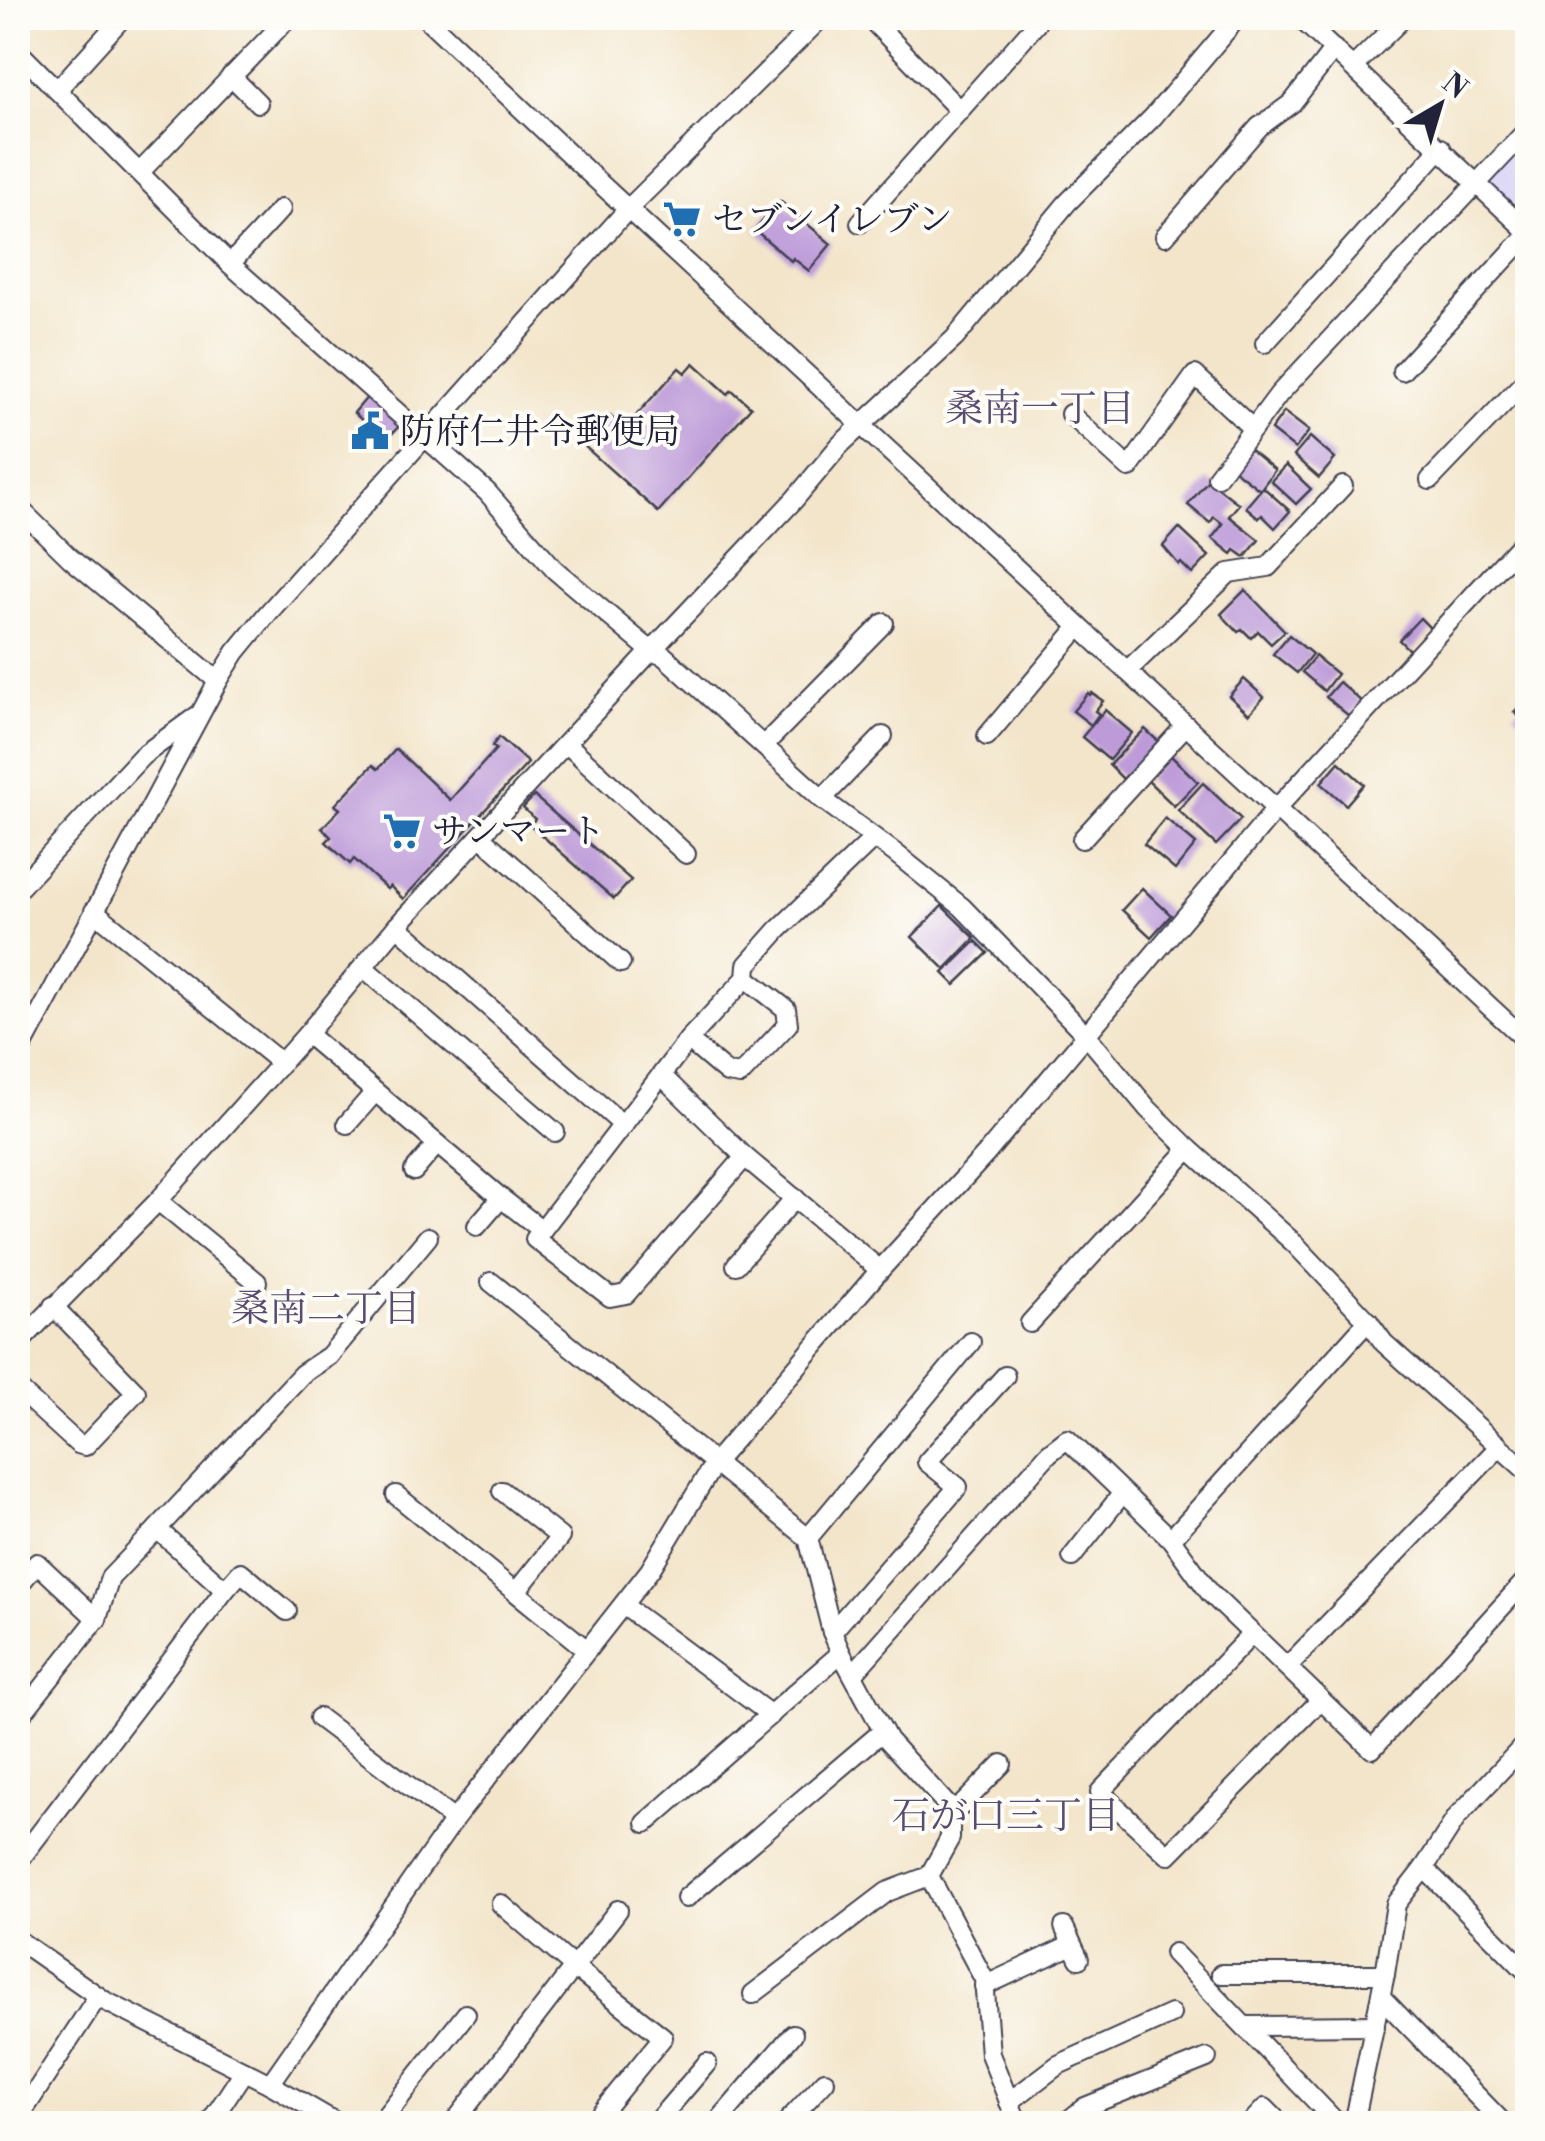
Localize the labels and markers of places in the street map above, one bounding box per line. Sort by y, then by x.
supermarket icon: セブンイレブン [661,198,703,240]
place label: セブンイレブン [712,199,952,242]
public building icon: 防府仁井令郵便局 [349,410,391,452]
place label: 防府仁井令郵便局 [400,411,680,454]
supermarket icon: サンマート [381,810,423,852]
place label: サンマート [432,811,605,854]

